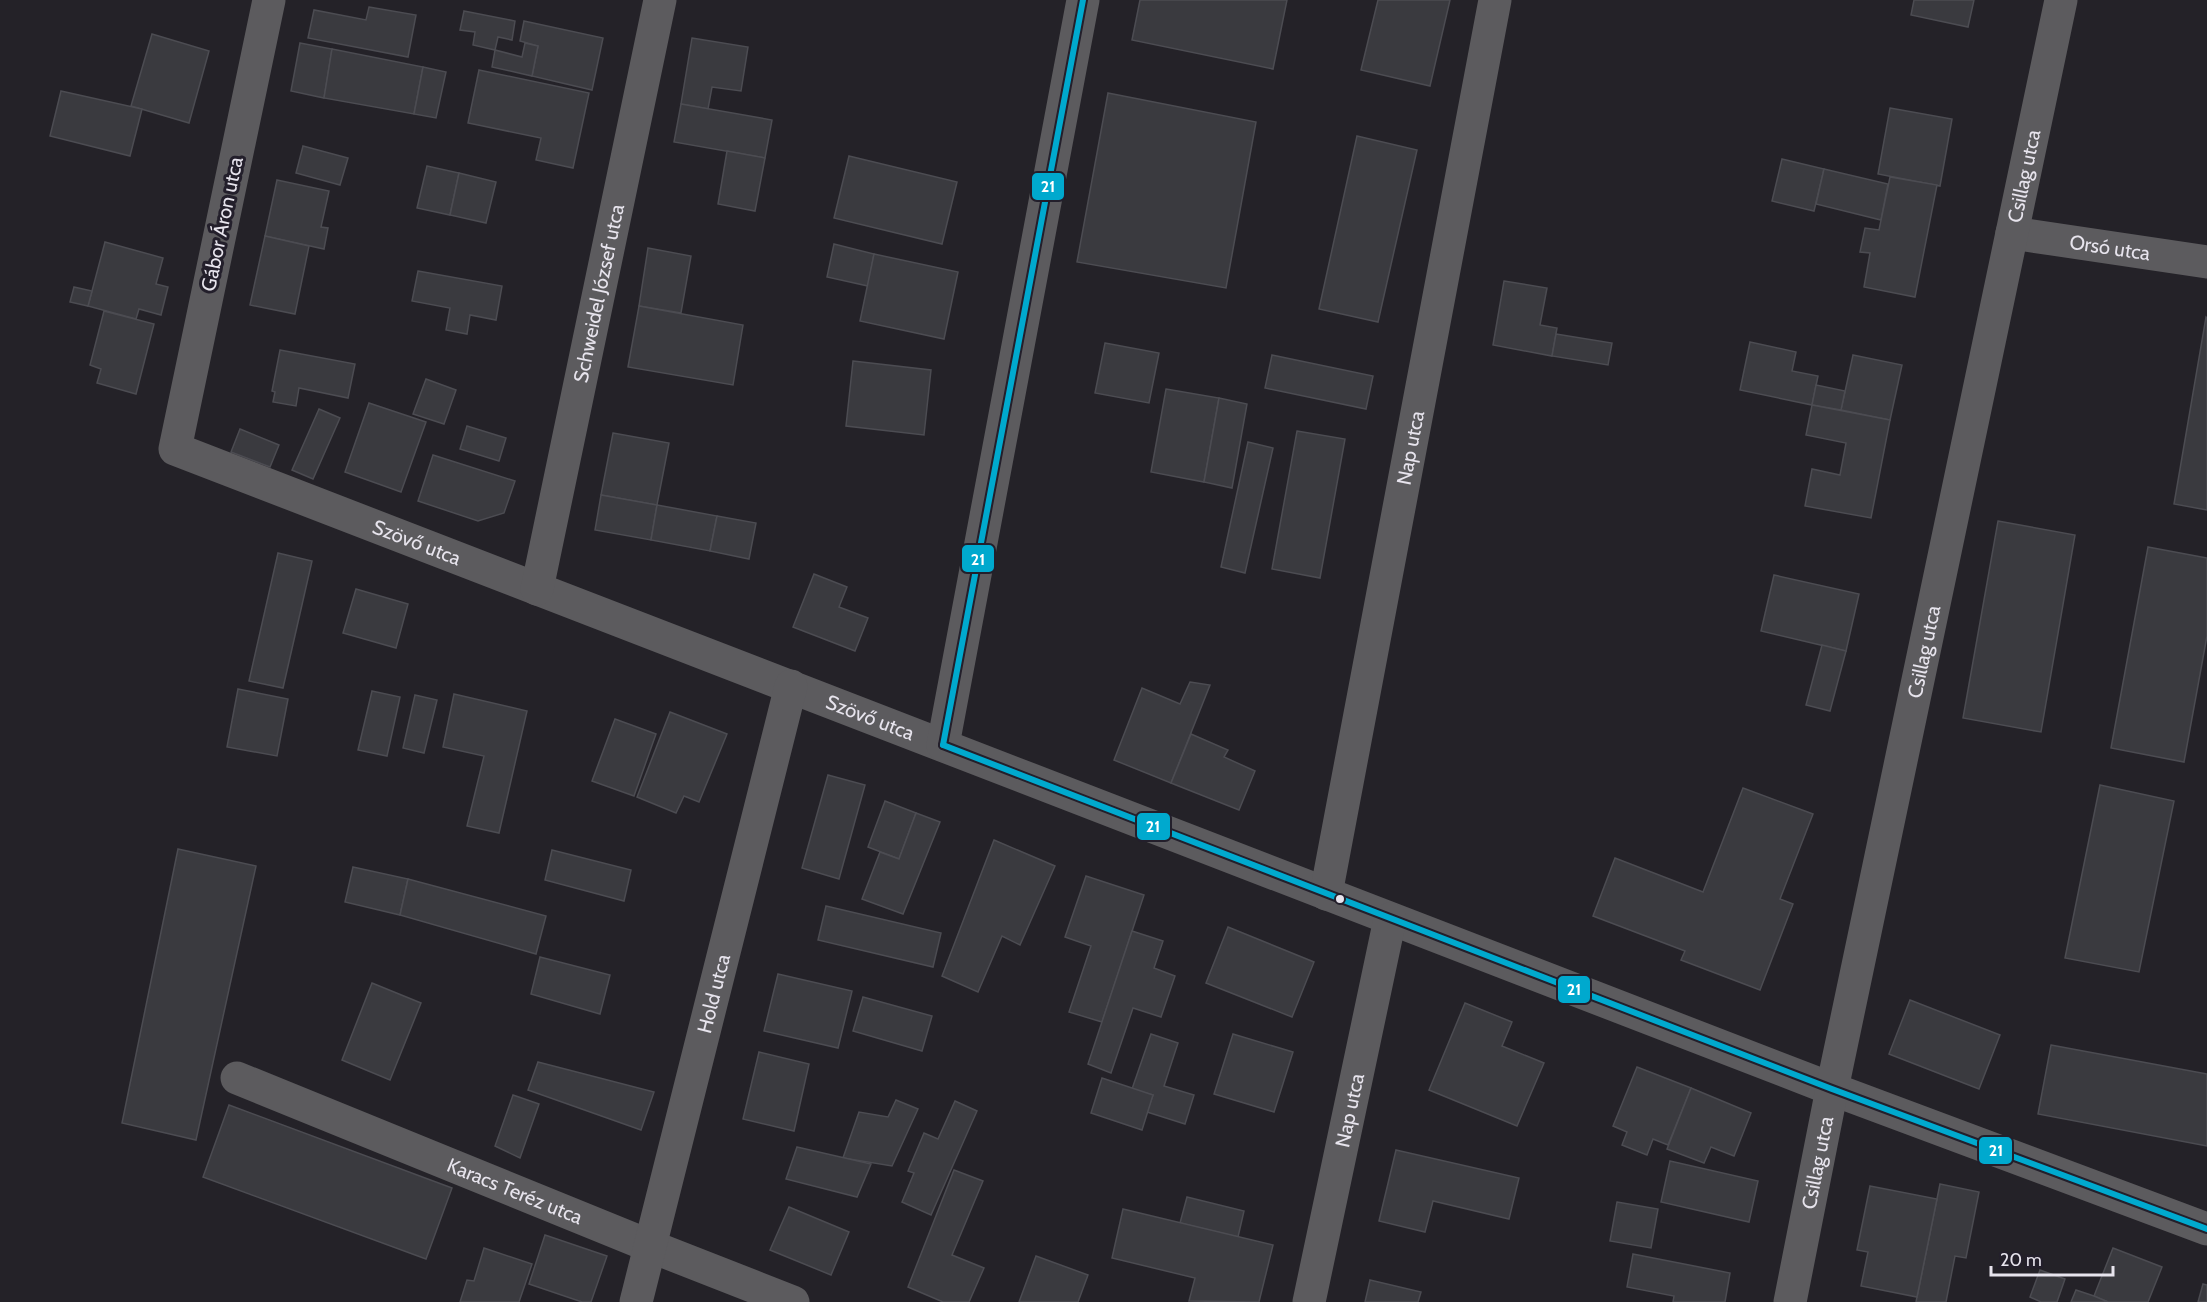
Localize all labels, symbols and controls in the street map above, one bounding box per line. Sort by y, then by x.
street label: Csillag utca [2003,127,2045,225]
street label: Gábor Áron utca [196,154,248,293]
line badge: 21 [1031,172,1065,201]
text: 21 [1041,177,1055,196]
street label: Schweidel József utca [568,202,629,385]
street label: Orsó utca [2068,230,2152,265]
street label: Nap utca [1392,408,1429,487]
street label: Szövő utca [369,515,465,570]
line badge: 21 [961,544,995,573]
text: 21 [971,550,985,569]
street label: Csillag utca [1903,603,1945,700]
street label: Szövő utca [823,690,918,746]
line badge: 21 [1136,812,1171,841]
text: 21 [1146,817,1160,836]
unlabelled marker [1334,893,1346,905]
street label: Hold utca [692,951,735,1036]
line badge: 21 [1557,975,1591,1004]
text: 21 [1567,980,1581,999]
street label: Nap utca [1330,1071,1369,1149]
street label: Csillag utca [1797,1114,1838,1211]
line badge: 21 [1978,1136,2013,1165]
text: 21 [1989,1141,2003,1160]
street label: Karacs Teréz utca [444,1153,586,1229]
scale bar [1991,1239,2112,1277]
text: 20 m [2000,1249,2042,1271]

